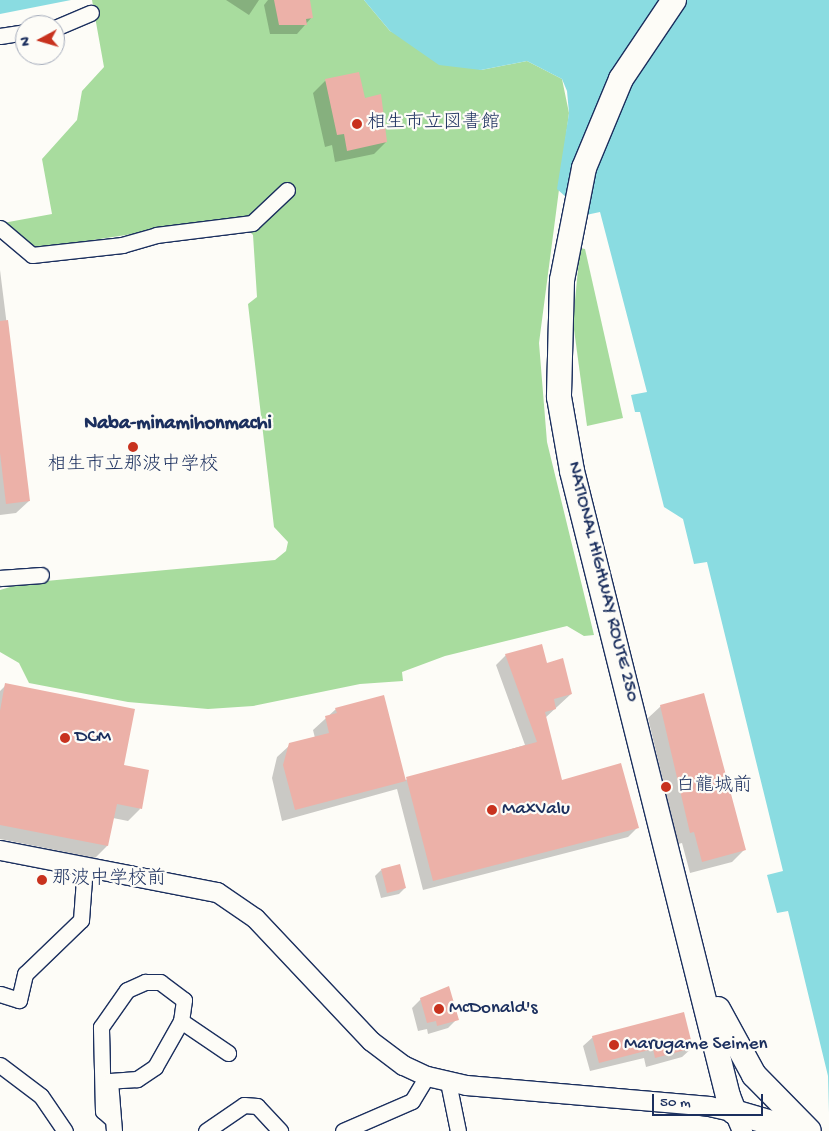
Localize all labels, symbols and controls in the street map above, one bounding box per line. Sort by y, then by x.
north arrow [15,15,65,65]
text: N [17,36,35,47]
place label: 相生市立図書館 [367,113,500,135]
marker: 相生市立図書館 [351,118,363,130]
district label: Naba-minamihonmachi [84,412,272,436]
marker: 相生市立那波中学校 [127,441,139,453]
place label: 相生市立那波中学校 [48,455,218,477]
street label: NATIONAL HIGHWAY ROUTE 250 [561,459,643,705]
place label: DCM [75,727,111,749]
marker: DCM [59,732,71,744]
place label: 白龍城前 [676,776,752,798]
marker: 白龍城前 [660,781,672,793]
place label: MaxValu [502,799,570,821]
marker: MaxValu [486,804,498,816]
place label: 那波中学校前 [52,869,166,891]
marker: 那波中学校前 [36,874,48,886]
place label: McDonald's [449,998,538,1020]
marker: McDonald's [433,1003,445,1015]
place label: Marugame Seimen [624,1034,768,1056]
marker: Marugame Seimen [608,1039,620,1051]
scale bar [654,1084,765,1116]
text: 50 m [660,1094,691,1112]

